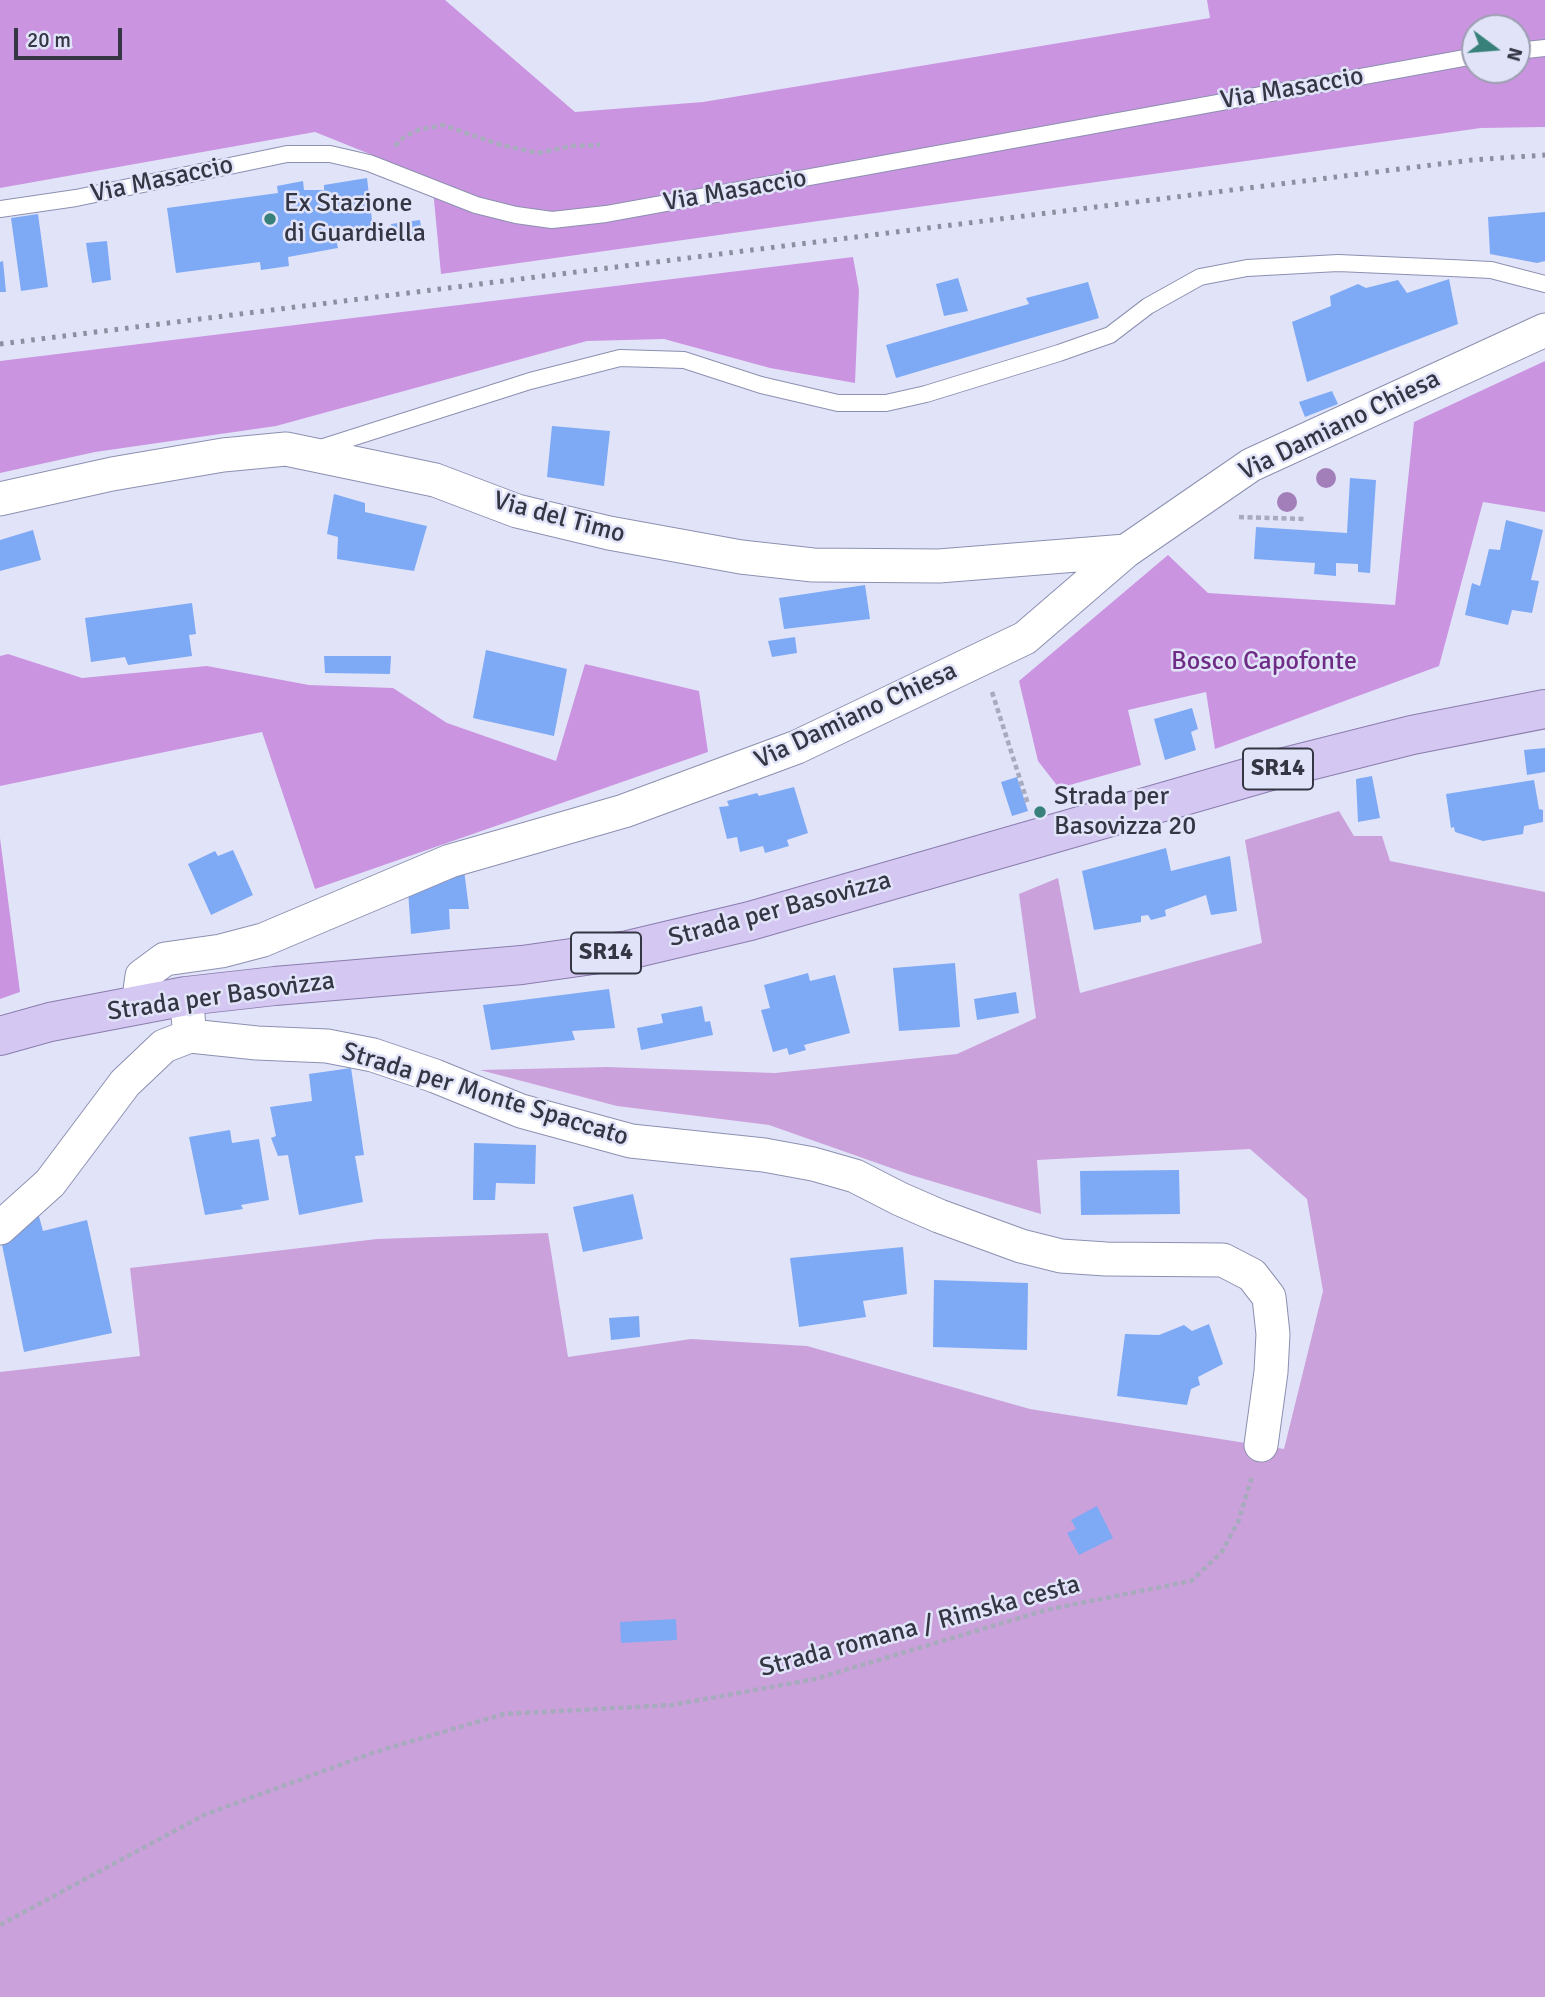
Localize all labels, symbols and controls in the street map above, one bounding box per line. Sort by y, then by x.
scale bar [18,14,126,58]
north arrow [1461,14,1531,84]
text: 20 m [27,27,71,53]
text: N [1501,45,1528,64]
street label: Via Masaccio [1218,61,1366,117]
street label: Via Masaccio [88,150,236,210]
street label: Via Masaccio [661,163,809,219]
place label: Ex Stazione di Guardiella [284,188,426,249]
marker: Ex Stazione di Guardiella [262,211,278,227]
street label: Via Damiano Chiesa [1235,364,1445,488]
street label: Via del Timo [490,485,628,551]
park label: Bosco Capofonte [1171,646,1357,678]
street label: Via Damiano Chiesa [750,655,962,777]
road number: SR14 [1243,748,1313,790]
place label: Strada per Basovizza 20 [1054,781,1196,842]
marker: Strada per Basovizza 20 [1032,804,1048,820]
street label: Strada per Basovizza [665,865,895,955]
road number: SR14 [571,932,641,973]
street label: Strada per Basovizza [105,966,337,1028]
street label: Strada per Monte Spaccato [338,1037,632,1153]
street label: Strada romana / Rimska cesta [756,1569,1084,1685]

